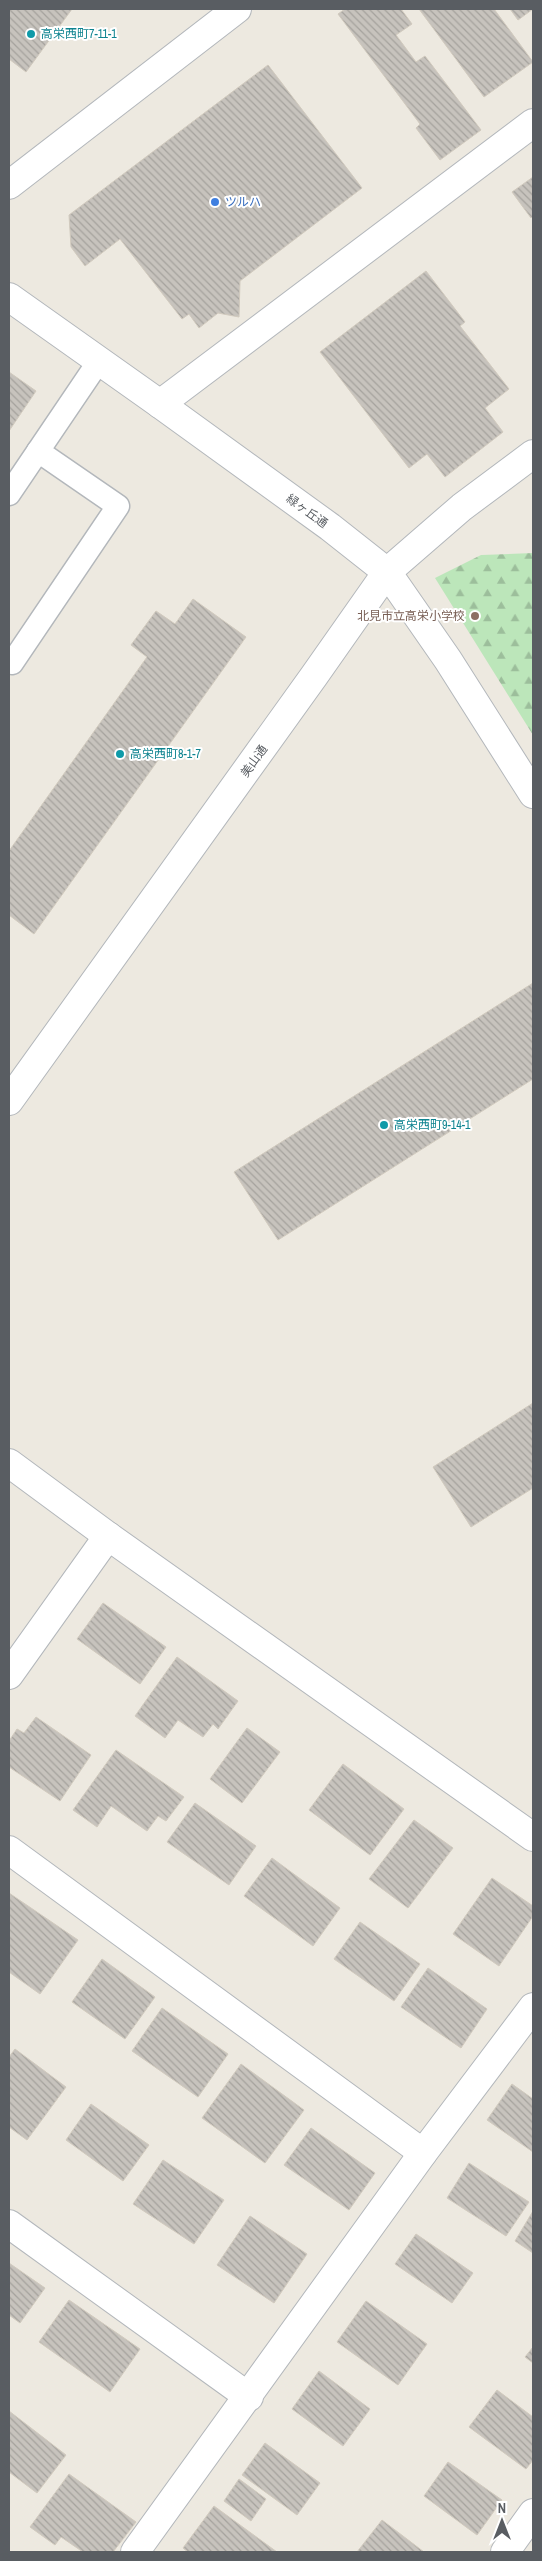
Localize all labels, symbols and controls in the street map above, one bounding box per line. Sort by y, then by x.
place label: 高栄西町7-11-1 [41,26,117,42]
marker: 高栄西町7-11-1 [25,28,37,40]
place label: ツルハ [225,194,261,210]
marker: ツルハ [209,196,221,208]
street label: 緑ヶ丘通 [283,490,331,532]
place label: 北見市立高栄小学校 [357,608,465,624]
marker: 北見市立高栄小学校 [469,610,481,622]
street label: 美山通 [237,742,271,780]
place label: 高栄西町8-1-7 [130,746,201,762]
marker: 高栄西町8-1-7 [114,748,126,760]
place label: 高栄西町9-14-1 [394,1117,471,1133]
marker: 高栄西町9-14-1 [378,1119,390,1131]
north arrow [477,2496,527,2546]
text: N [498,2499,506,2517]

